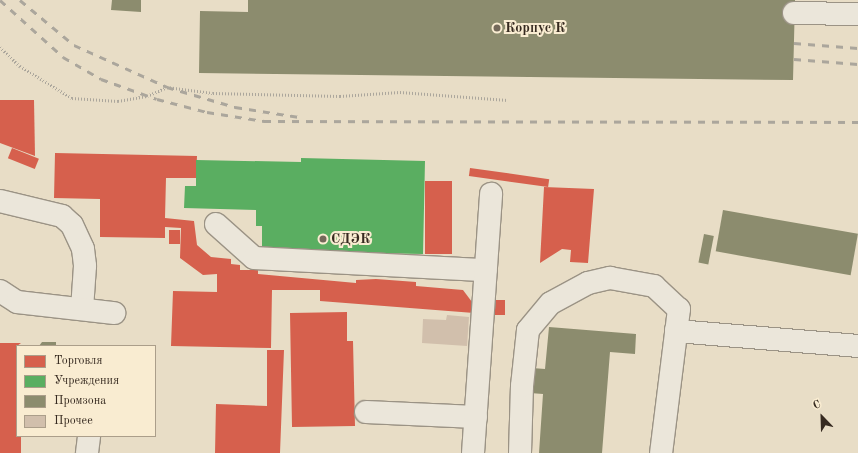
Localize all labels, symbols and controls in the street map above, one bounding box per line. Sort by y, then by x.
place label: Корпус К [505,20,565,36]
marker: Корпус К [492,23,502,33]
place label: СДЭК [331,231,370,247]
marker: СДЭК [318,234,328,244]
legend [16,345,156,437]
text: Торговля [54,355,103,367]
text: Учреждения [54,375,119,387]
text: Промзона [54,395,106,407]
north arrow [802,397,842,437]
text: С [812,399,823,412]
text: Прочее [54,415,93,427]

